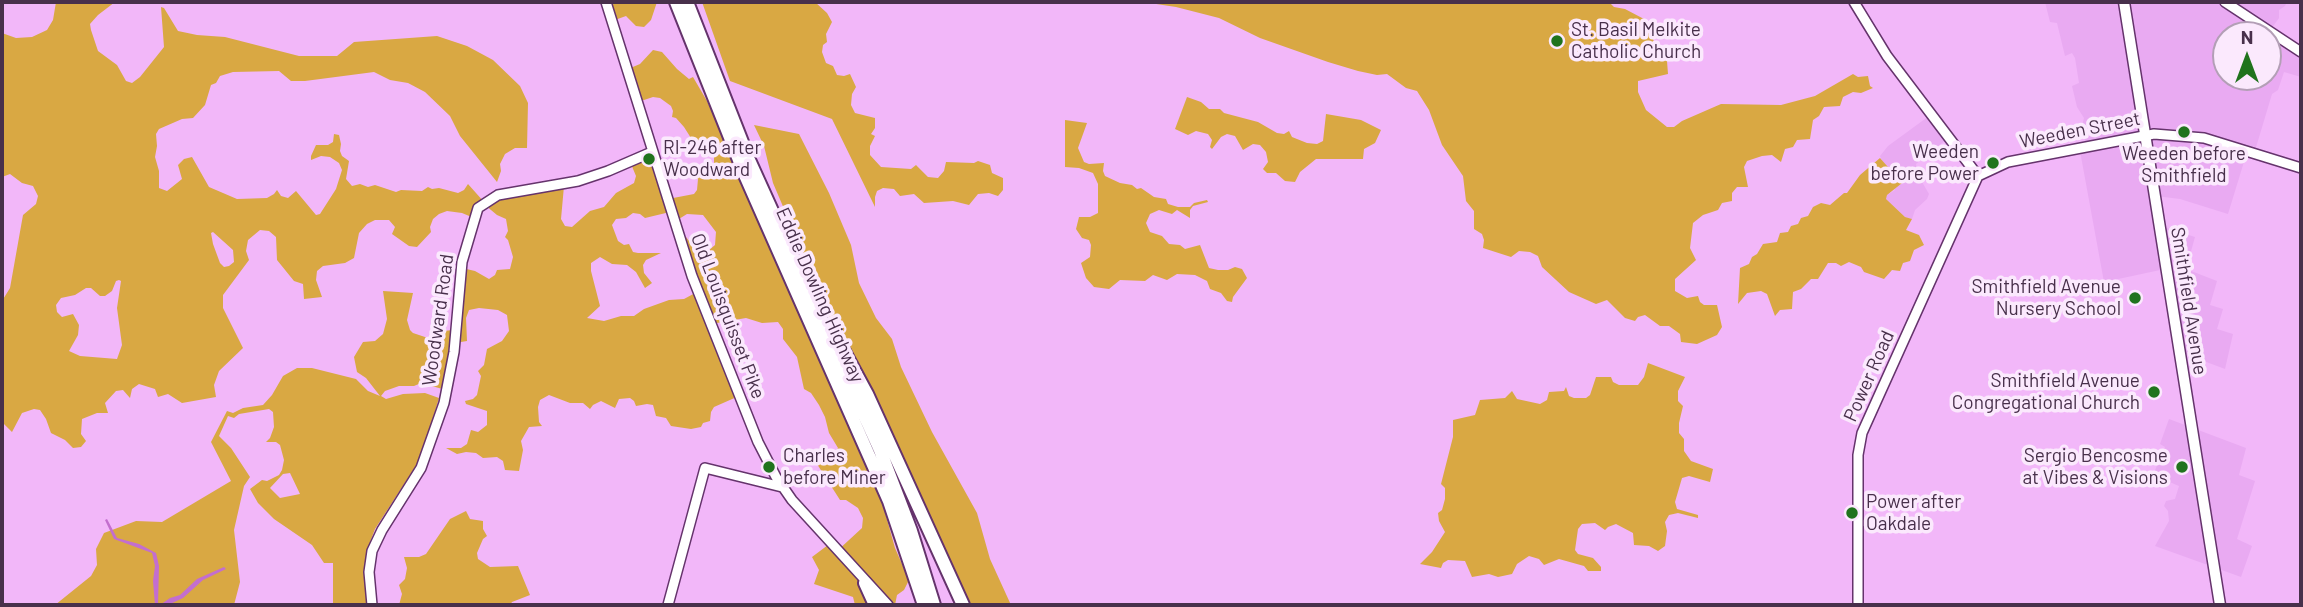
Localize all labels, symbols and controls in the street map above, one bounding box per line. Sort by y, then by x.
place label: St. Basil Melkite Catholic Church [1571,19,1701,63]
north arrow [2212,21,2282,91]
text: N [2241,25,2253,48]
marker: St. Basil Melkite Catholic Church [1549,33,1565,49]
street label: Weeden Street [2018,107,2142,153]
marker: Weeden before Smithfield [2176,124,2192,140]
place label: RI-246 after Woodward [663,137,761,181]
place label: Weeden before Power [1870,141,1979,185]
place label: Weeden before Smithfield [2122,143,2246,187]
marker: RI-246 after Woodward [641,151,657,167]
marker: Weeden before Power [1985,155,2001,171]
street label: Eddie Dowling Highway [771,204,869,386]
street label: Smithfield Avenue [2166,225,2212,377]
street label: Old Louisquisset Pike [686,230,770,402]
street label: Woodward Road [417,253,459,387]
place label: Smithfield Avenue Nursery School [1972,276,2121,320]
marker: Smithfield Avenue Nursery School [2127,290,2143,306]
street label: Power Road [1839,327,1899,425]
place label: Smithfield Avenue Congregational Church [1952,370,2140,414]
marker: Smithfield Avenue Congregational Church [2146,384,2162,400]
place label: Charles before Miner [783,445,886,489]
place label: Sergio Bencosme at Vibes & Visions [2022,445,2168,489]
marker: Charles before Miner [761,459,777,475]
marker: Sergio Bencosme at Vibes & Visions [2174,459,2190,475]
place label: Power after Oakdale [1866,491,1961,535]
marker: Power after Oakdale [1844,505,1860,521]

